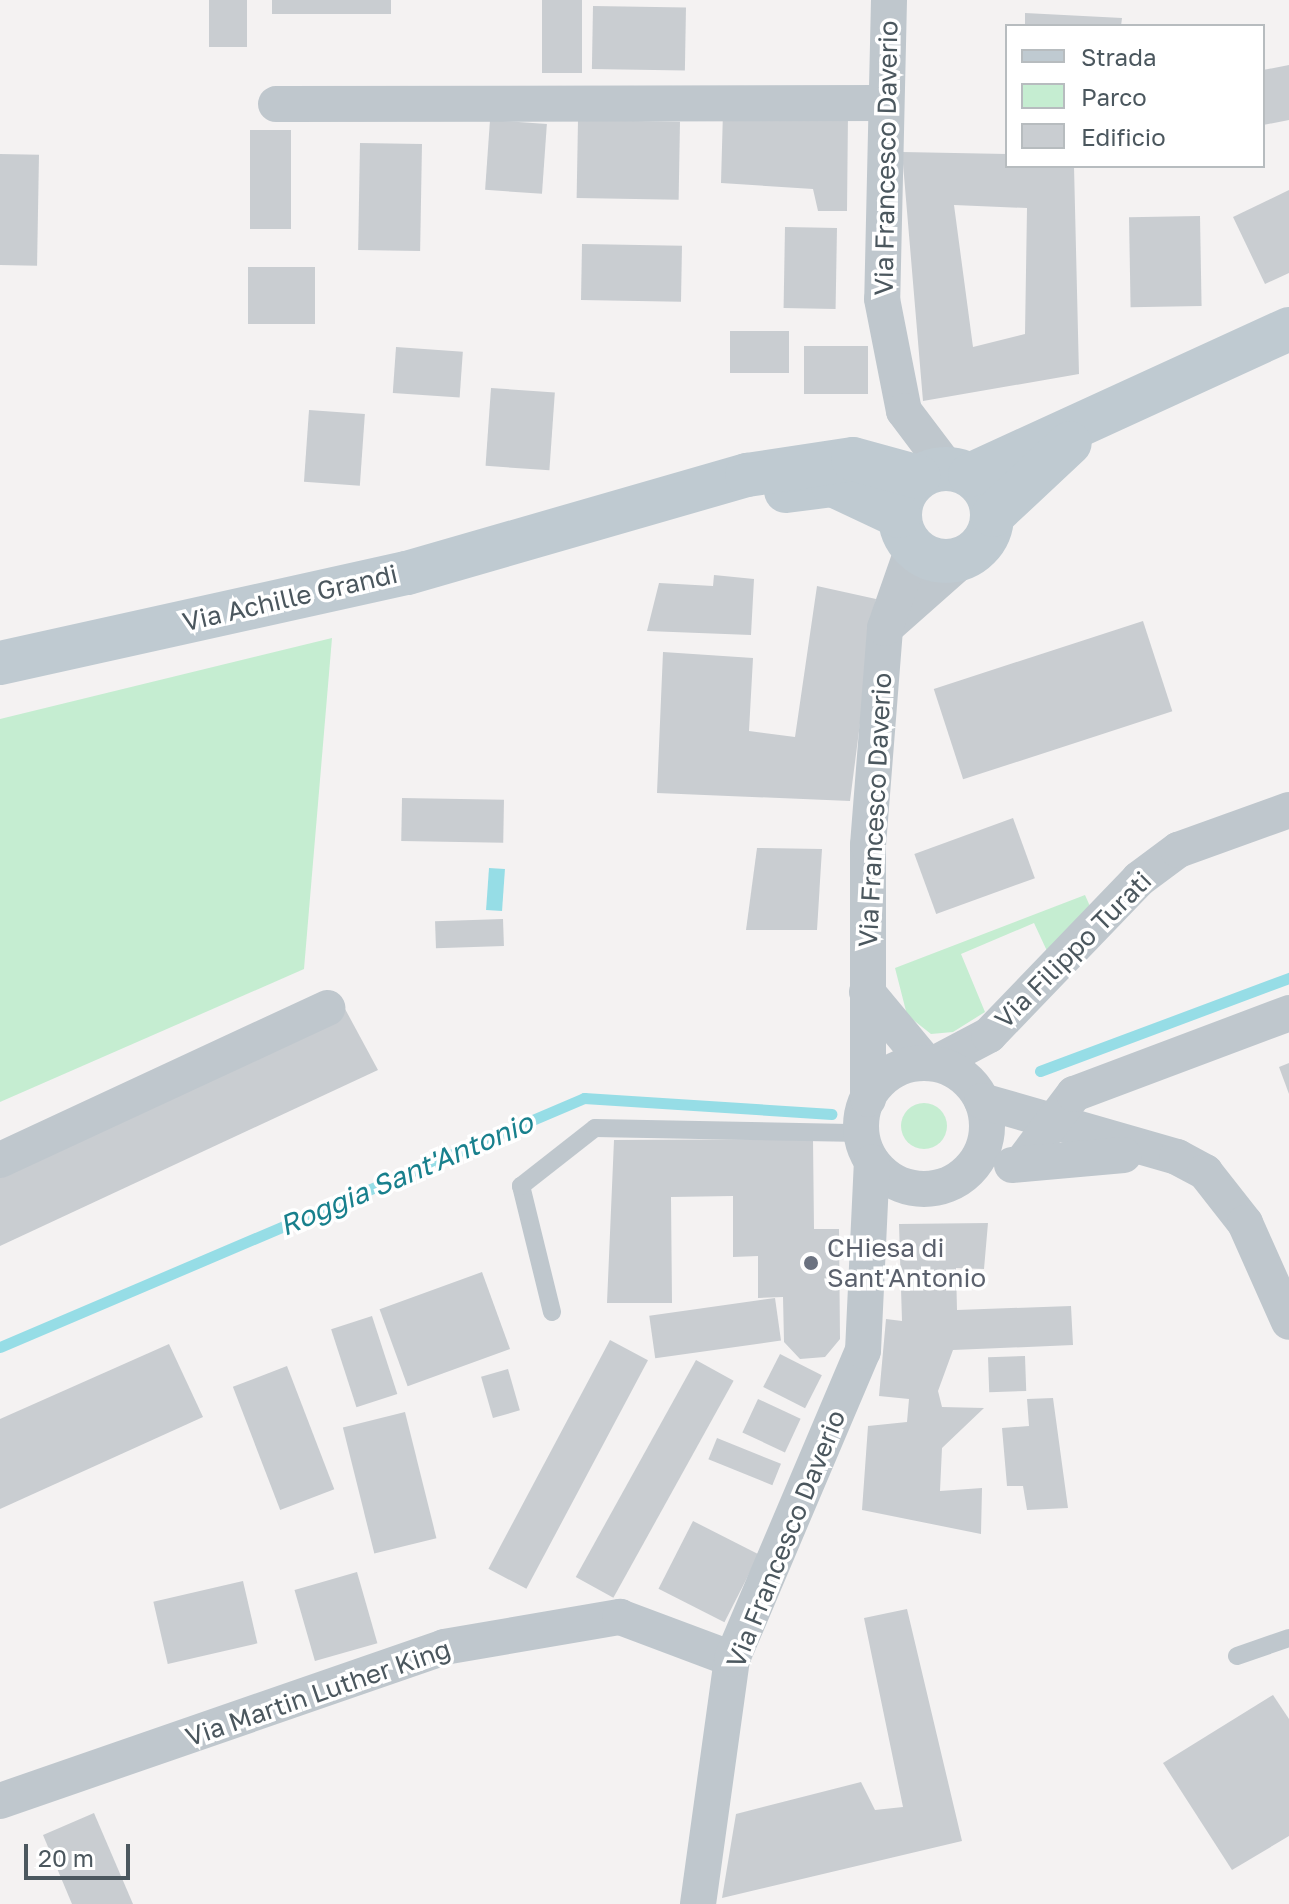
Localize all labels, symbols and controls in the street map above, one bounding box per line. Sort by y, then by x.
street label: Via Francesco Daverio [868,20,904,296]
legend [1005,24,1265,168]
text: Strada [1081,42,1156,71]
text: Parco [1081,82,1147,111]
text: Edificio [1081,122,1166,151]
street label: Via Achille Grandi [179,558,401,638]
street label: Via Francesco Daverio [852,672,898,948]
street label: Via Filippo Turati [988,865,1158,1035]
water label: Roggia Sant'Antonio [274,1105,538,1243]
place label: CHiesa di Sant'Antonio [827,1232,986,1294]
marker: CHiesa di Sant'Antonio [802,1254,820,1272]
street label: Via Francesco Daverio [720,1406,852,1672]
street label: Via Martin Luther King [181,1633,455,1753]
scale bar [28,1828,134,1878]
text: 20 m [38,1843,94,1872]

